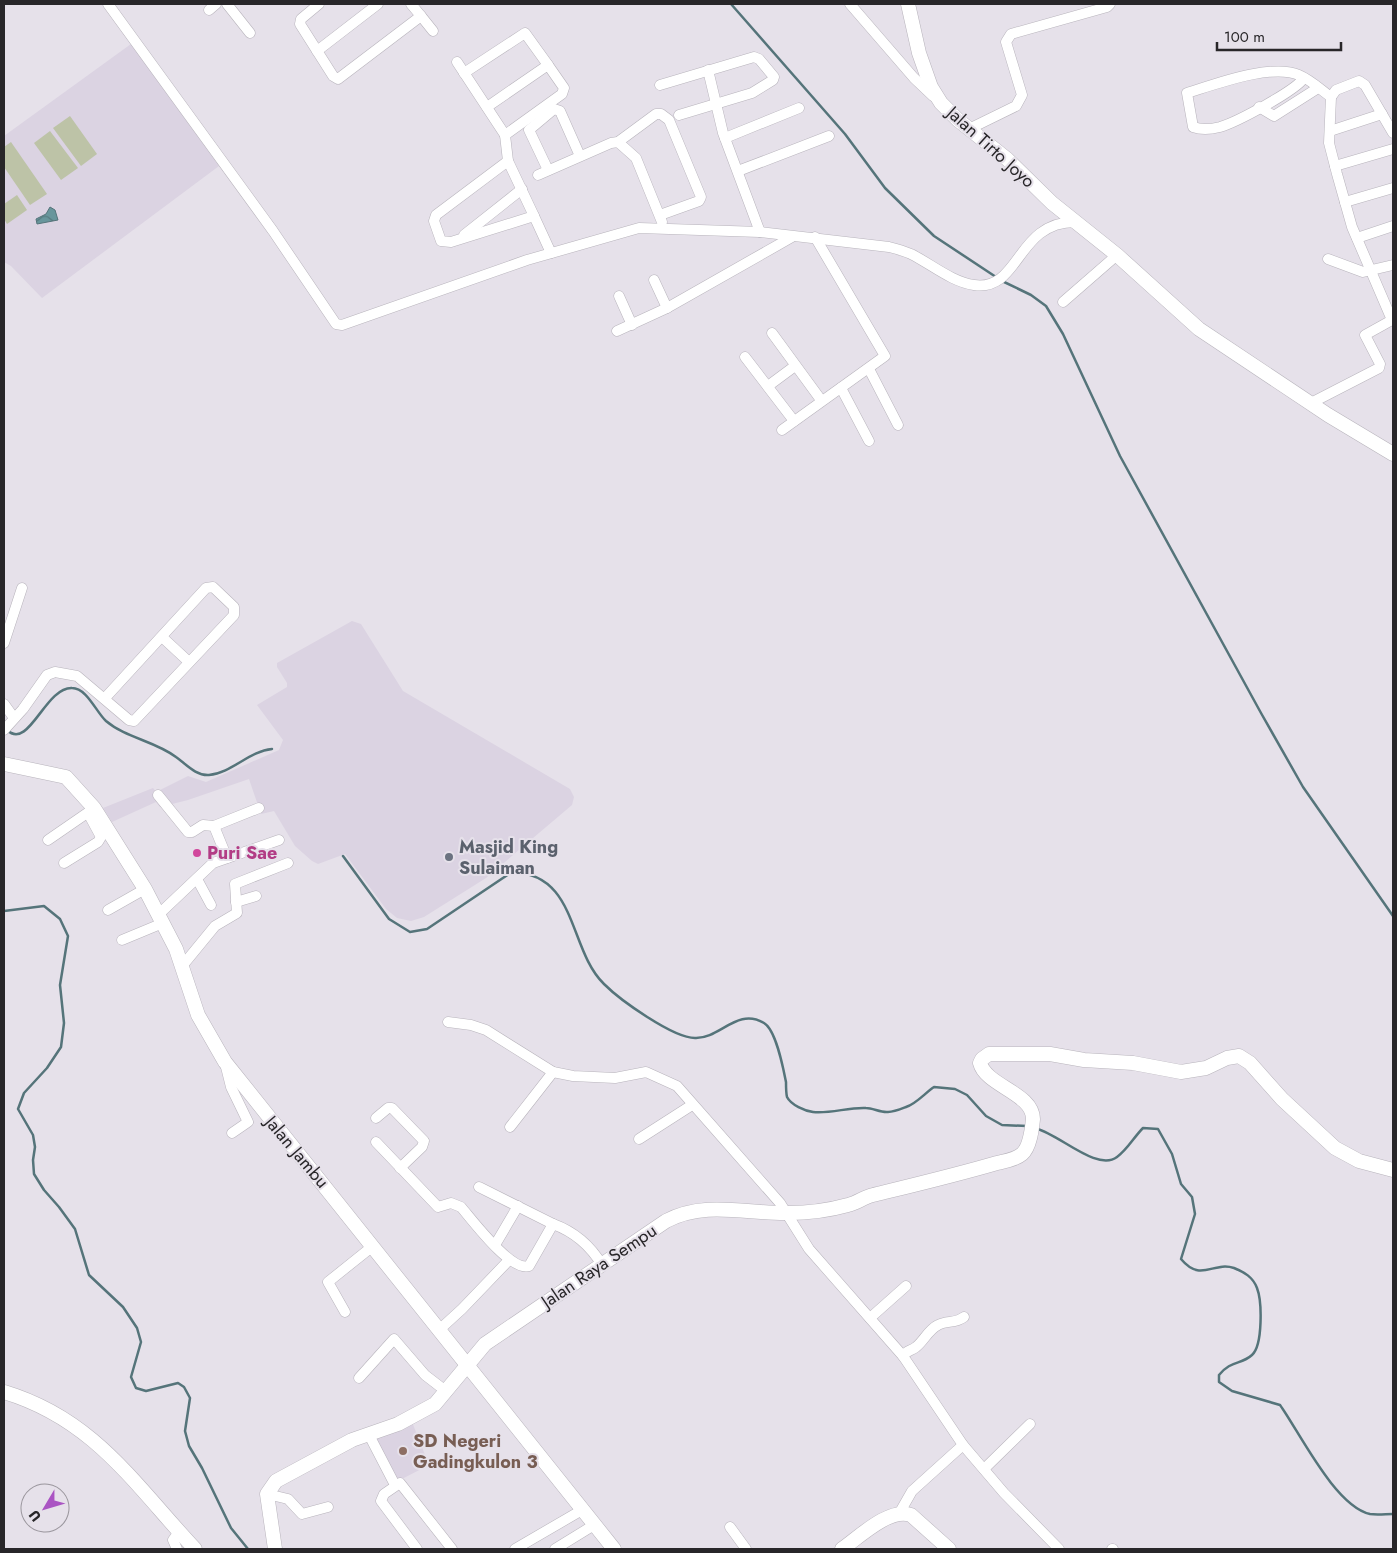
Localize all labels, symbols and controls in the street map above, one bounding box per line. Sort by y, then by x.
scale bar [1217,20,1341,52]
text: 100 m [1224,26,1265,48]
street label: Jalan Tirto Joyo [940,99,1041,194]
place label: Masjid King Sulaiman [459,834,558,881]
place label: Puri Sae [207,840,277,866]
marker: Puri Sae [191,847,203,859]
marker: Masjid King Sulaiman [443,851,455,863]
street label: Jalan Jambu [258,1109,335,1194]
street label: Jalan Raya Sempu [534,1218,662,1315]
place label: SD Negeri Gadingkulon 3 [413,1428,538,1475]
marker: SD Negeri Gadingkulon 3 [397,1445,409,1457]
north arrow [20,1483,70,1533]
text: U [24,1506,46,1526]

